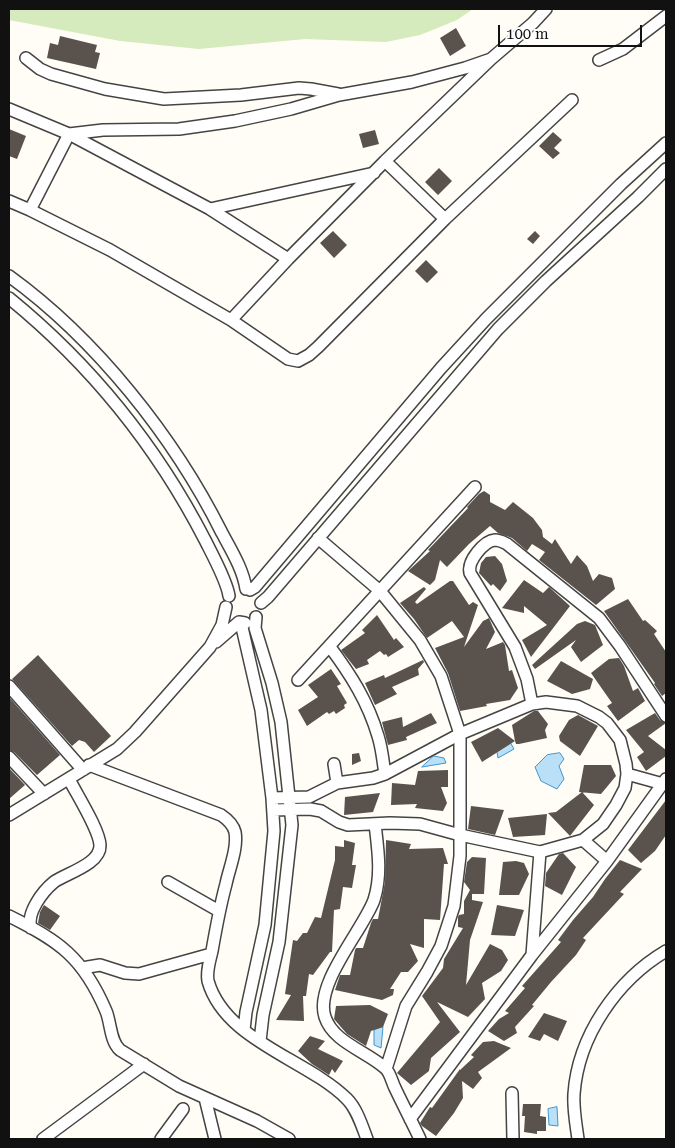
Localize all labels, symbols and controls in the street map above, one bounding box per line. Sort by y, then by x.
scale bar [500,15,644,47]
text: 100 m [506,25,549,43]

